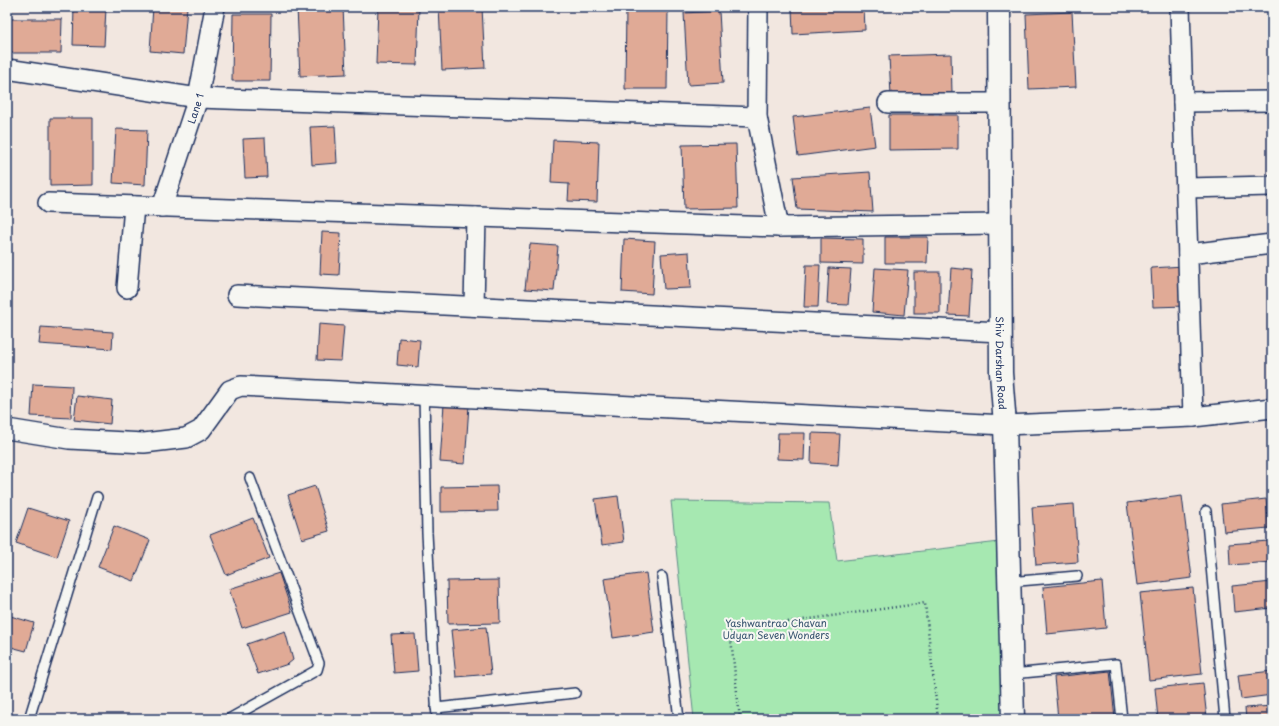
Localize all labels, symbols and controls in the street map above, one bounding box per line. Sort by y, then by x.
street label: Lane 1 [183,92,206,125]
street label: Shiv Darshan Road [993,316,1011,410]
park label: Yashwantrao Chavan Udyan Seven Wonders [723,615,830,643]

